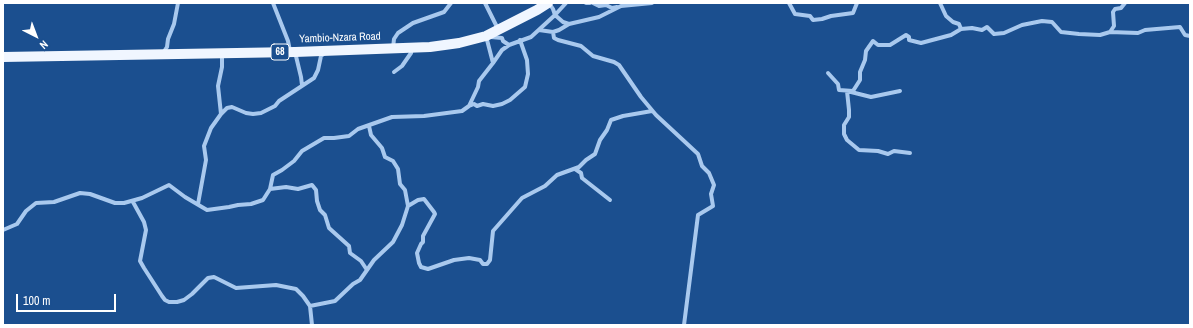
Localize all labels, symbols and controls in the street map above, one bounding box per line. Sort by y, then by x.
north arrow [16,16,56,56]
street label: Yambio-Nzara Road [299,30,381,46]
text: N [37,38,51,52]
road number: 68 [271,44,289,60]
scale bar [18,286,118,312]
text: 100 m [23,293,50,309]

